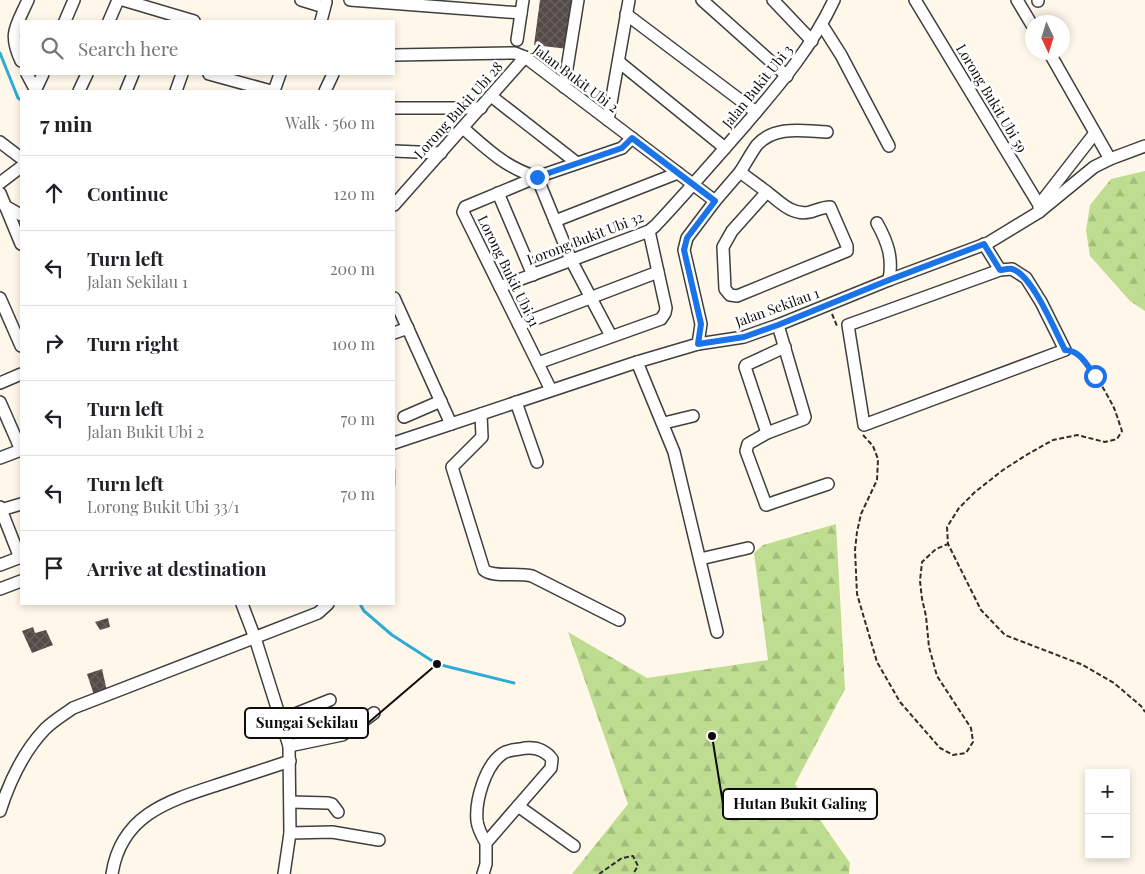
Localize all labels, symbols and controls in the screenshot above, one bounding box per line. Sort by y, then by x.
north arrow [1025,15,1070,60]
search box [20,20,395,75]
icon: search [38,34,66,62]
text: Search here [78,35,178,61]
street label: Jalan Bukit Ubi 2 [529,39,623,117]
street label: Jalan Bukit Ubi 3 [717,40,797,132]
street label: Lorong Bukit Ubi 59 [952,40,1032,156]
street label: Lorong Bukit Ubi 28 [409,57,507,163]
text: 7 min [40,109,93,137]
text: Walk · 560 m [285,112,375,133]
route end [526,166,549,189]
icon: ahead [40,179,68,207]
text: Continue [87,180,168,206]
text: 120 m [334,183,375,204]
street label: Lorong Bukit Ubi 32 [524,207,646,269]
street label: Lorong Bukit Ubi 31 [474,212,544,330]
text: Turn left [87,245,164,271]
icon: left [40,254,68,282]
text: 200 m [330,258,375,279]
text: Jalan Sekilau 1 [87,271,188,292]
street label: Jalan Sekilau 1 [731,283,822,331]
icon: right [40,329,68,357]
text: Turn right [87,330,179,356]
text: 100 m [332,333,375,354]
route start [1084,365,1107,388]
text: Turn left [87,395,164,421]
icon: left [40,404,68,432]
text: 70 m [341,408,375,429]
text: Jalan Bukit Ubi 2 [87,421,204,442]
text: Turn left [87,470,164,496]
icon: left [40,479,68,507]
text: 70 m [341,483,375,504]
text: Lorong Bukit Ubi 33/1 [87,496,240,517]
icon: arrive [40,554,68,582]
text: Arrive at destination [87,555,267,581]
callout: Sungai Sekilau [245,708,368,738]
text: Sungai Sekilau [256,712,358,732]
map controls [1085,769,1130,859]
button: + [1085,769,1130,814]
callout: Hutan Bukit Galing [723,789,877,819]
text: Hutan Bukit Galing [733,793,867,813]
button: − [1085,814,1130,859]

